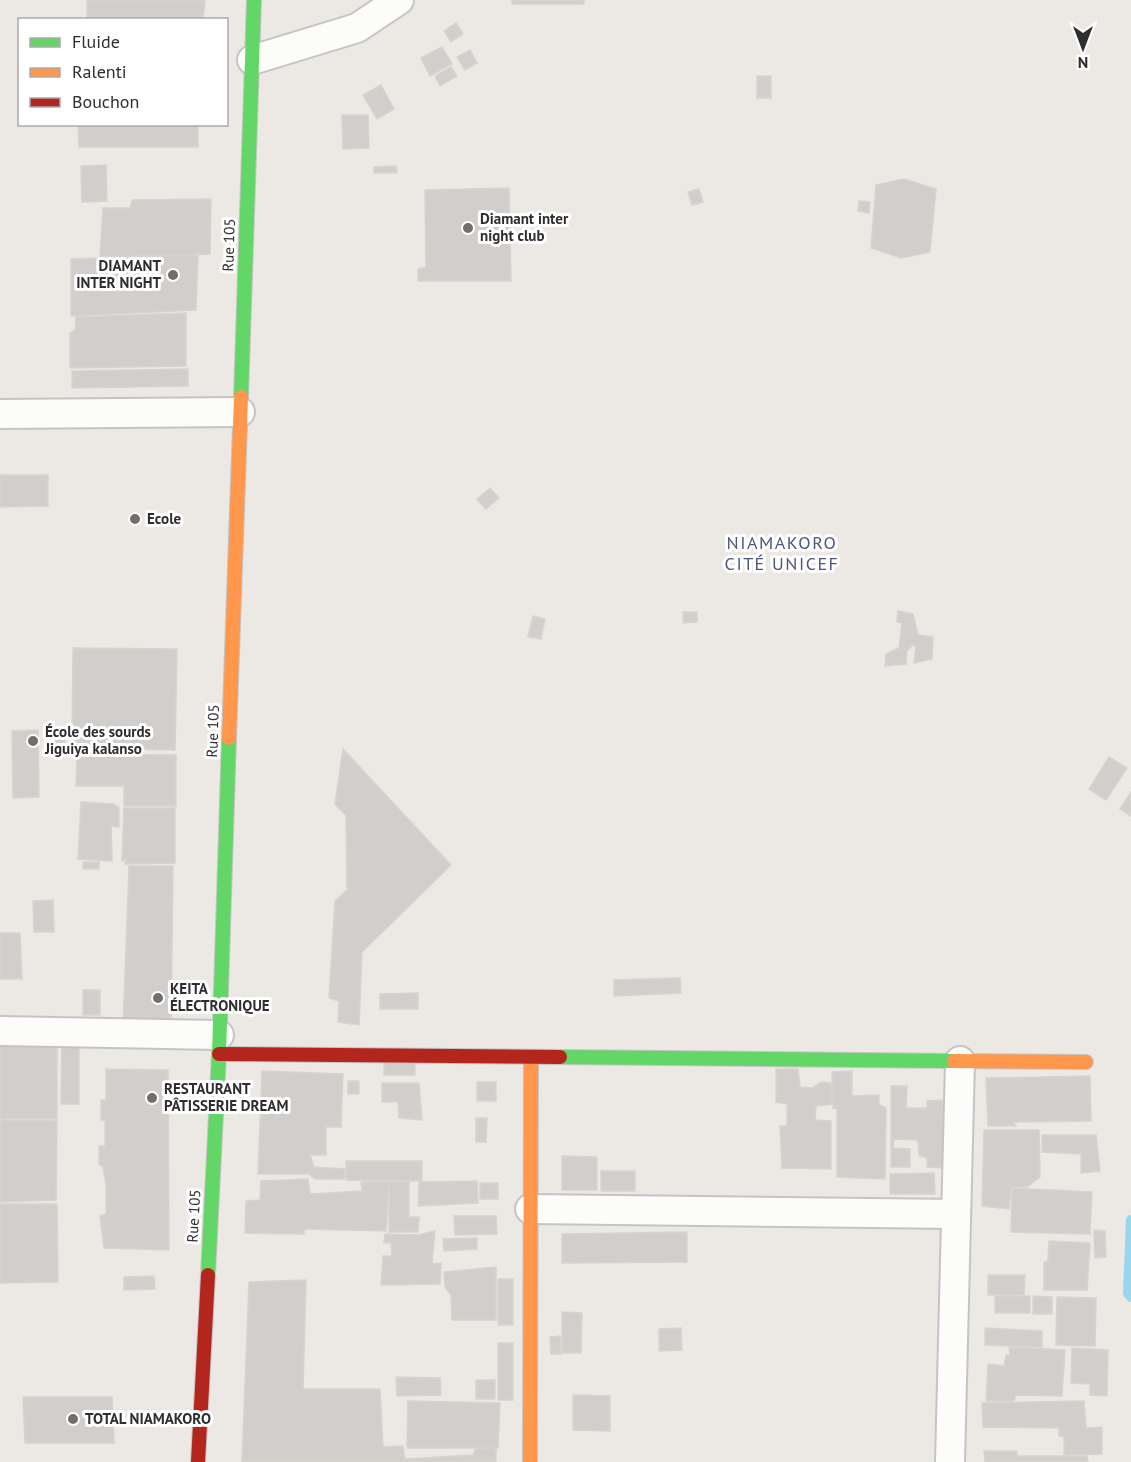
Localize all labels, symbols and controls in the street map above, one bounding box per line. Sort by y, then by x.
legend [18,18,228,126]
north arrow [1053,18,1113,78]
text: Fluide [72,30,120,53]
text: N [1078,53,1088,73]
text: Ralenti [72,60,127,83]
text: Bouchon [72,90,139,113]
place label: Diamant inter night club [480,209,569,245]
street label: Rue 105 [218,218,239,272]
marker: Diamant inter night club [461,221,475,235]
place label: DIAMANT INTER NIGHT [76,256,161,292]
marker: DIAMANT INTER NIGHT [166,268,180,282]
place label: Ecole [147,509,182,528]
marker: Ecole [128,512,142,526]
district label: NIAMAKORO CITÉ UNICEF [725,531,839,575]
street label: Rue 105 [202,704,223,758]
place label: École des sourds Jiguiya kalanso [44,722,151,758]
marker: École des sourds Jiguiya kalanso [26,734,40,748]
place label: KEITA ÉLECTRONIQUE [170,979,270,1015]
marker: KEITA ÉLECTRONIQUE [151,991,165,1005]
place label: RESTAURANT PÂTISSERIE DREAM [164,1079,288,1115]
marker: RESTAURANT PÂTISSERIE DREAM [145,1091,159,1105]
street label: Rue 105 [183,1189,204,1243]
place label: TOTAL NIAMAKORO [85,1409,211,1428]
marker: TOTAL NIAMAKORO [66,1412,80,1426]

